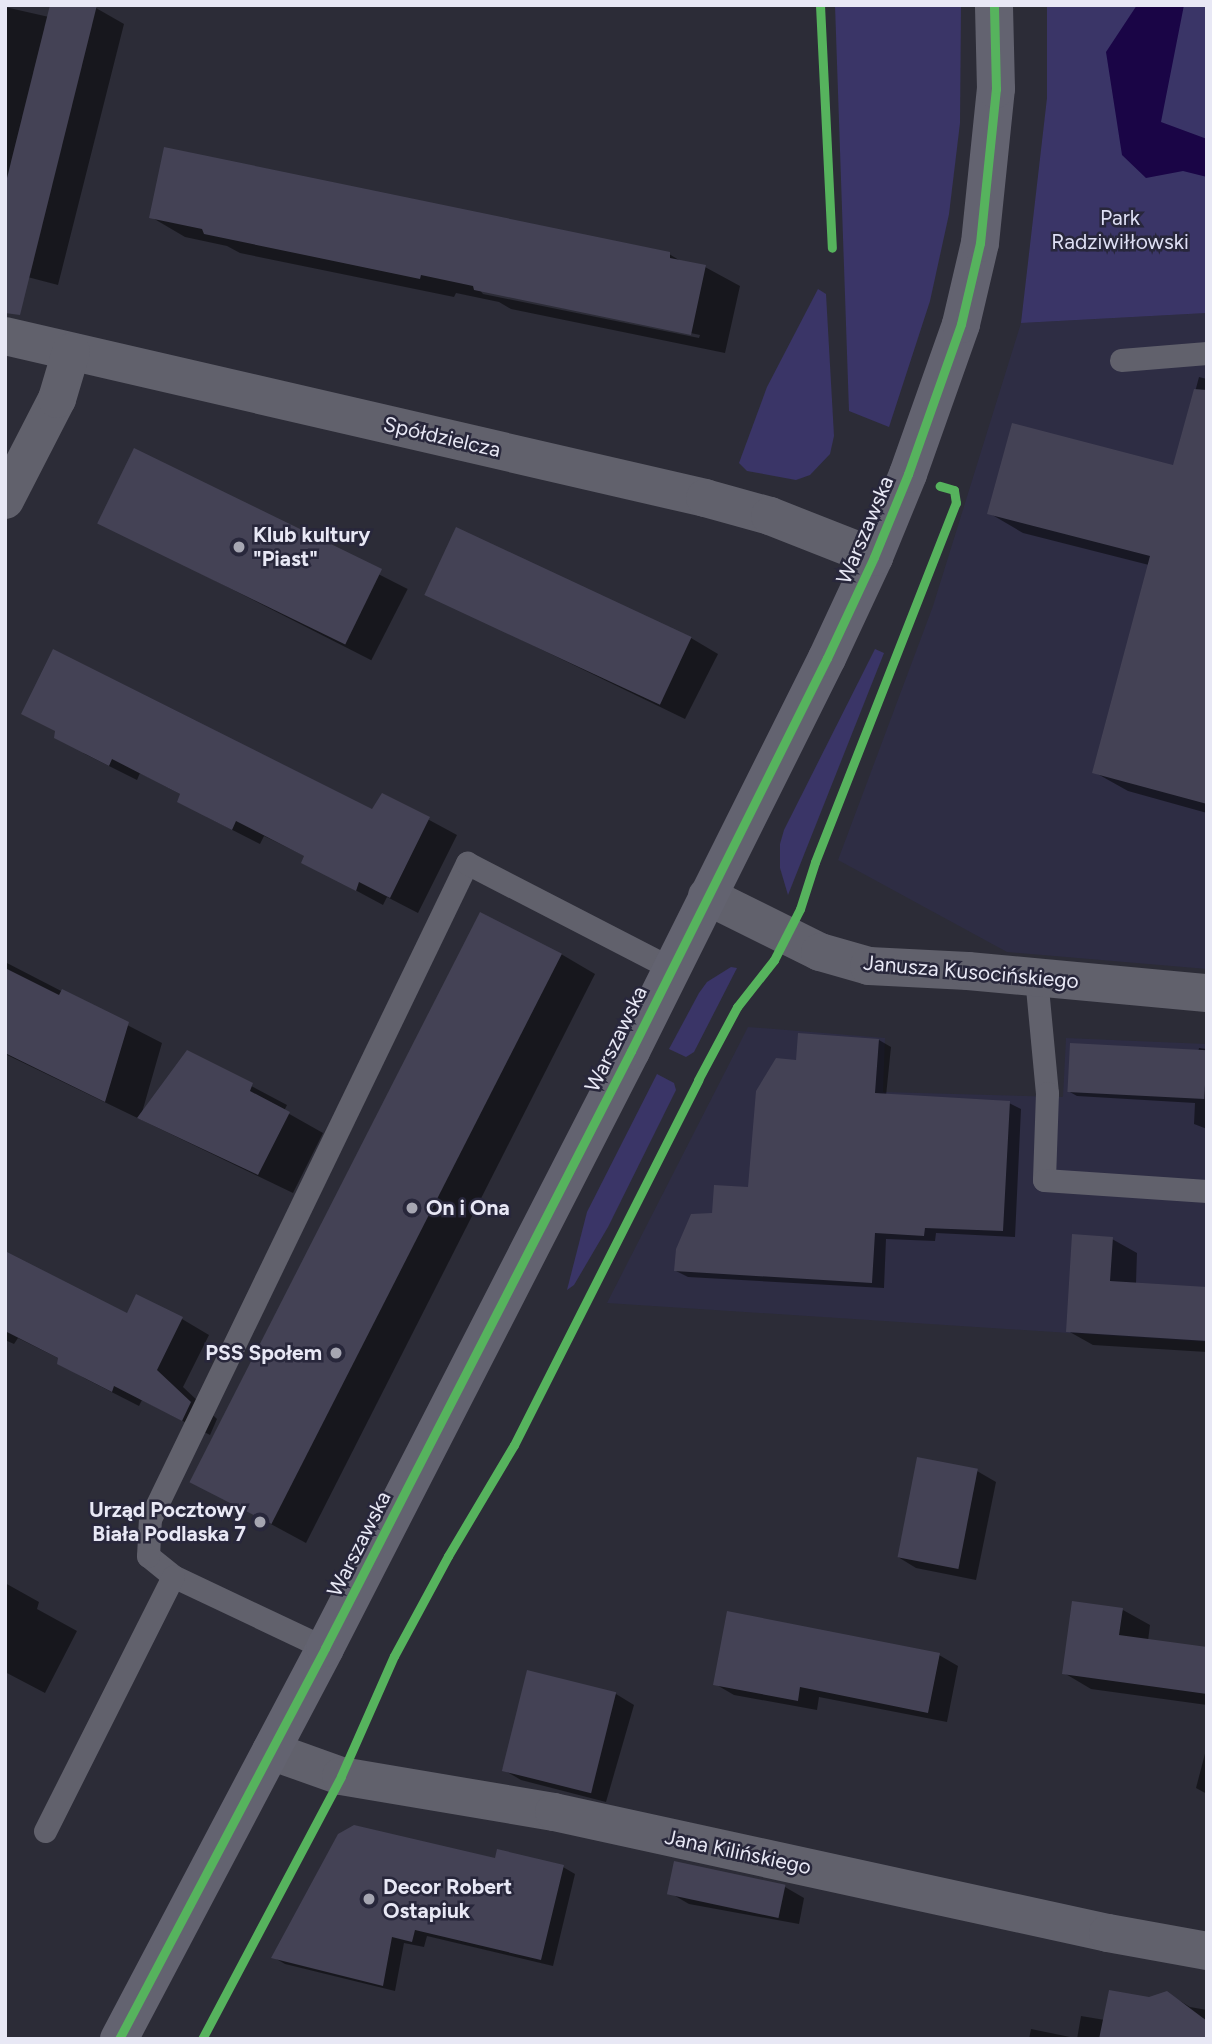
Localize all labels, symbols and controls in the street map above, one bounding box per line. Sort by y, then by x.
park label: Park Radziwiłłowski [1051,205,1189,255]
street label: Spółdzielcza [381,411,503,463]
street label: Warszawska [831,472,899,588]
place label: Klub kultury "Piast" [253,522,370,572]
marker: Klub kultury "Piast" [231,539,247,555]
street label: Janusza Kusocińskiego [862,950,1080,994]
street label: Warszawska [580,982,652,1096]
place label: On i Ona [426,1195,510,1221]
marker: On i Ona [404,1200,420,1216]
place label: PSS Społem [205,1340,322,1366]
marker: PSS Społem [328,1345,344,1361]
street label: Warszawska [322,1487,396,1601]
place label: Urząd Pocztowy Biała Podlaska 7 [89,1497,246,1547]
marker: Urząd Pocztowy Biała Podlaska 7 [252,1514,268,1530]
street label: Jana Kilińskiego [663,1824,813,1880]
place label: Decor Robert Ostapiuk [383,1874,512,1924]
marker: Decor Robert Ostapiuk [361,1891,377,1907]

